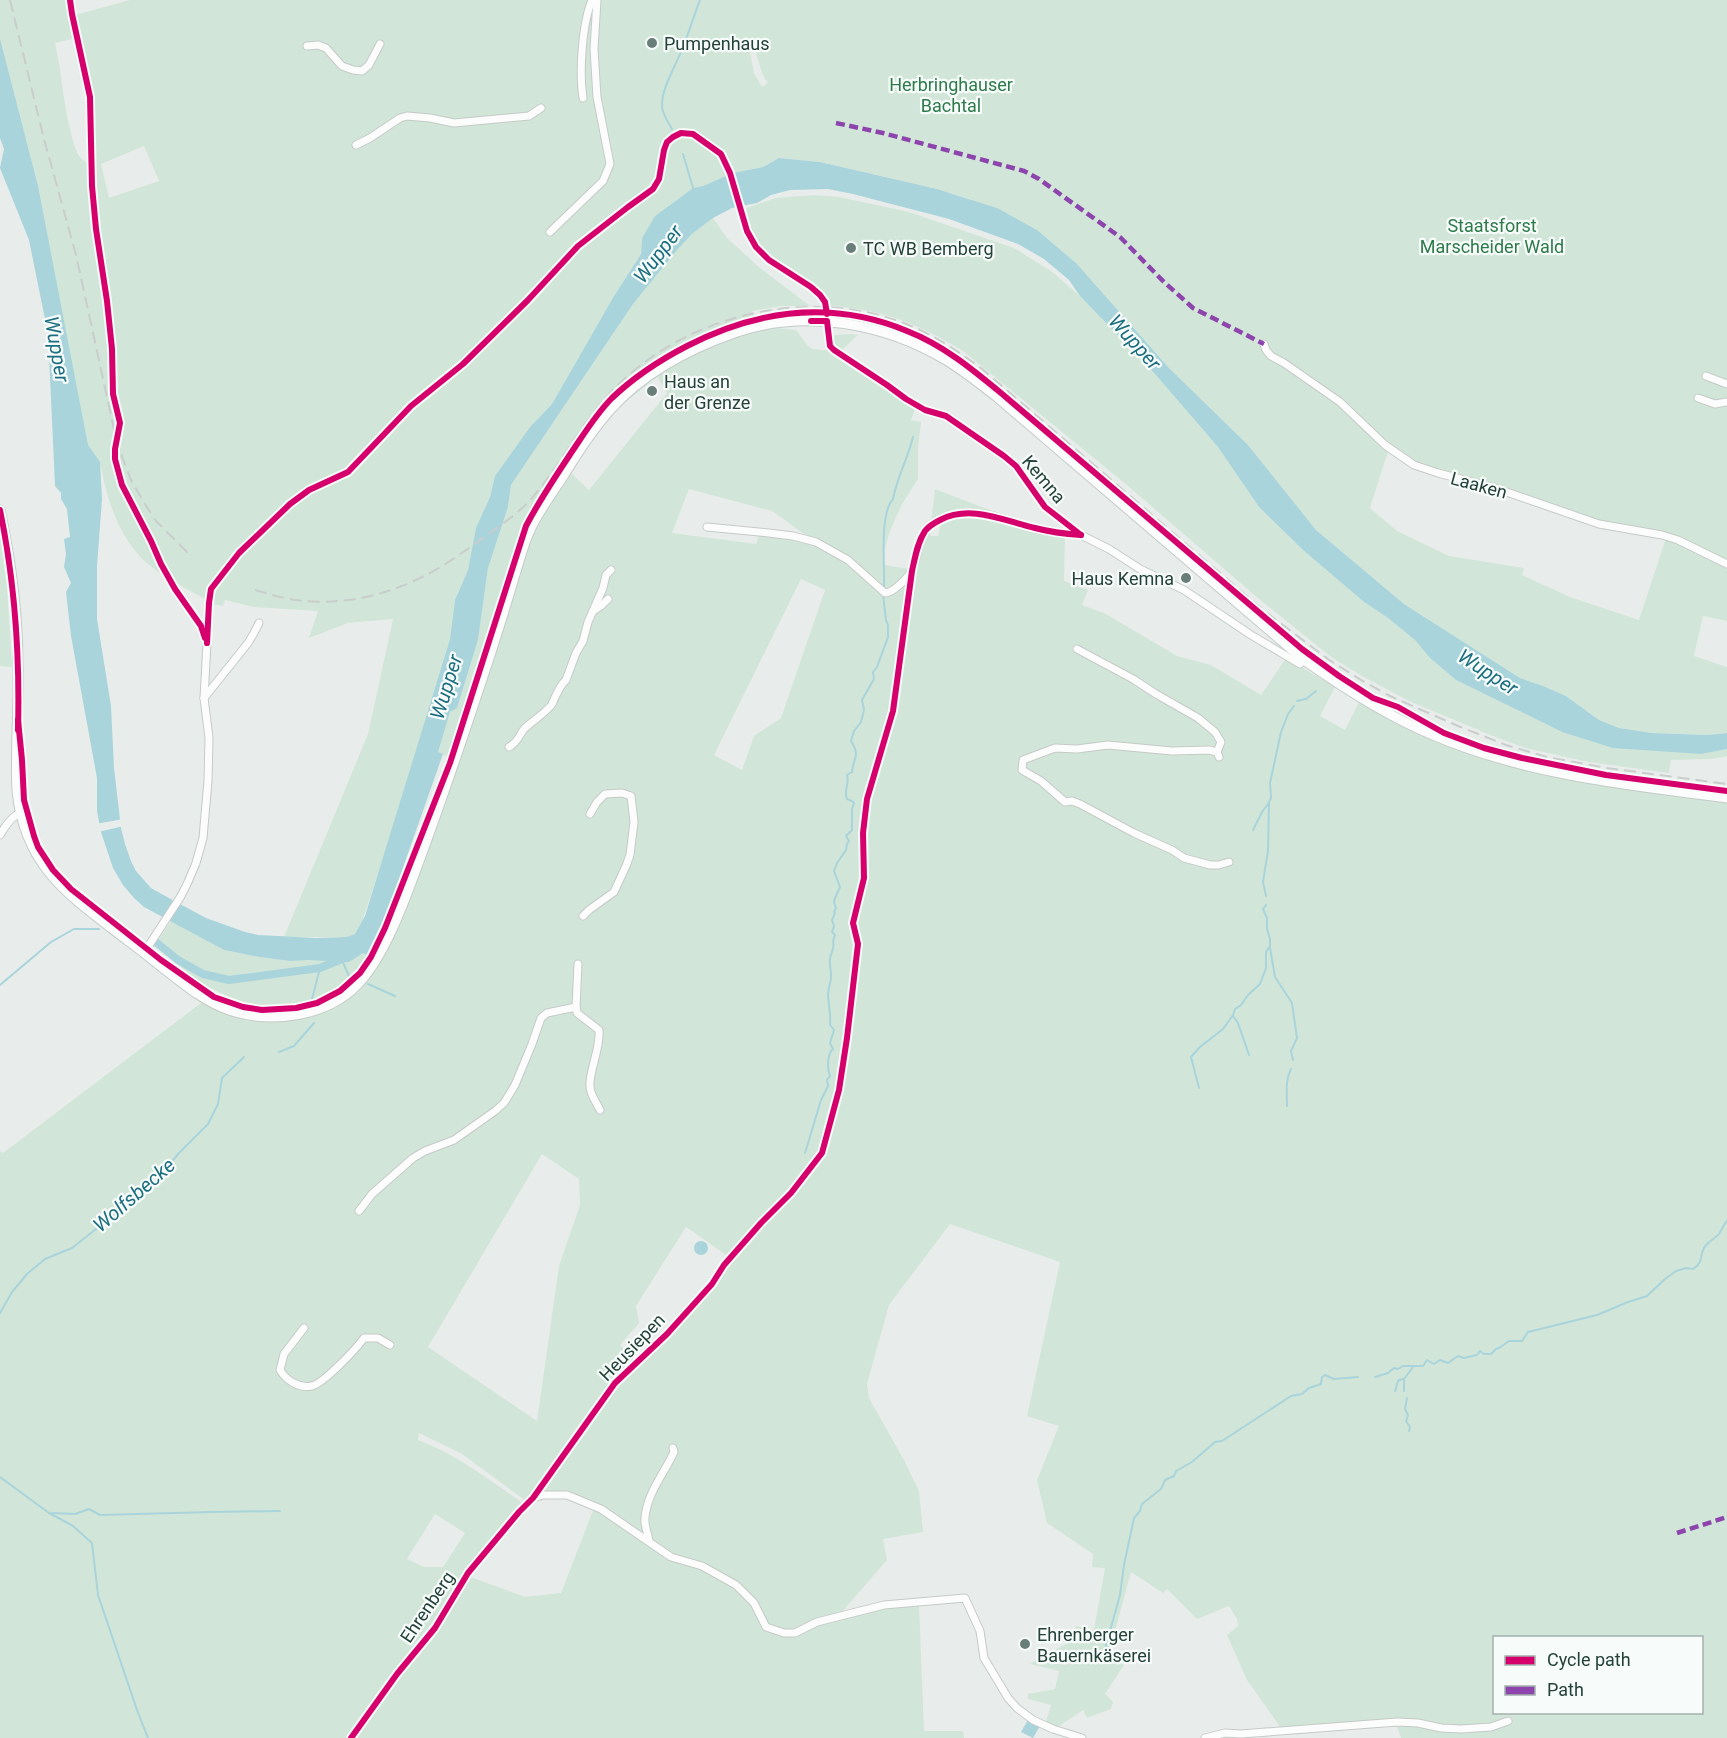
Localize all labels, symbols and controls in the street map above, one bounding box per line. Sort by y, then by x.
place label: Pumpenhaus [664,33,770,54]
marker: Pumpenhaus [645,36,659,50]
park label: Herbringhauser Bachtal [889,74,1013,116]
park label: Staatsforst Marscheider Wald [1420,215,1564,257]
water label: Wupper [628,219,688,288]
place label: TC WB Bemberg [863,238,994,259]
marker: TC WB Bemberg [844,241,858,255]
water label: Wupper [1104,309,1167,376]
water label: Wupper [39,314,75,385]
place label: Haus an der Grenze [664,371,750,413]
marker: Haus an der Grenze [645,384,659,398]
street label: Kemna [1018,451,1070,507]
street label: Laaken [1448,467,1510,503]
place label: Haus Kemna [1072,568,1174,589]
marker: Haus Kemna [1179,571,1193,585]
water label: Wupper [1454,644,1524,701]
water label: Wupper [425,650,468,722]
water label: Wolfsbecke [88,1153,180,1237]
street label: Heusiepen [595,1309,669,1385]
street label: Ehrenberg [396,1567,458,1647]
place label: Ehrenberger Bauernkäserei [1037,1624,1151,1666]
legend [1493,1636,1703,1714]
marker: Ehrenberger Bauernkäserei [1018,1637,1032,1651]
text: Cycle path [1547,1649,1631,1670]
text: Path [1547,1679,1584,1700]

